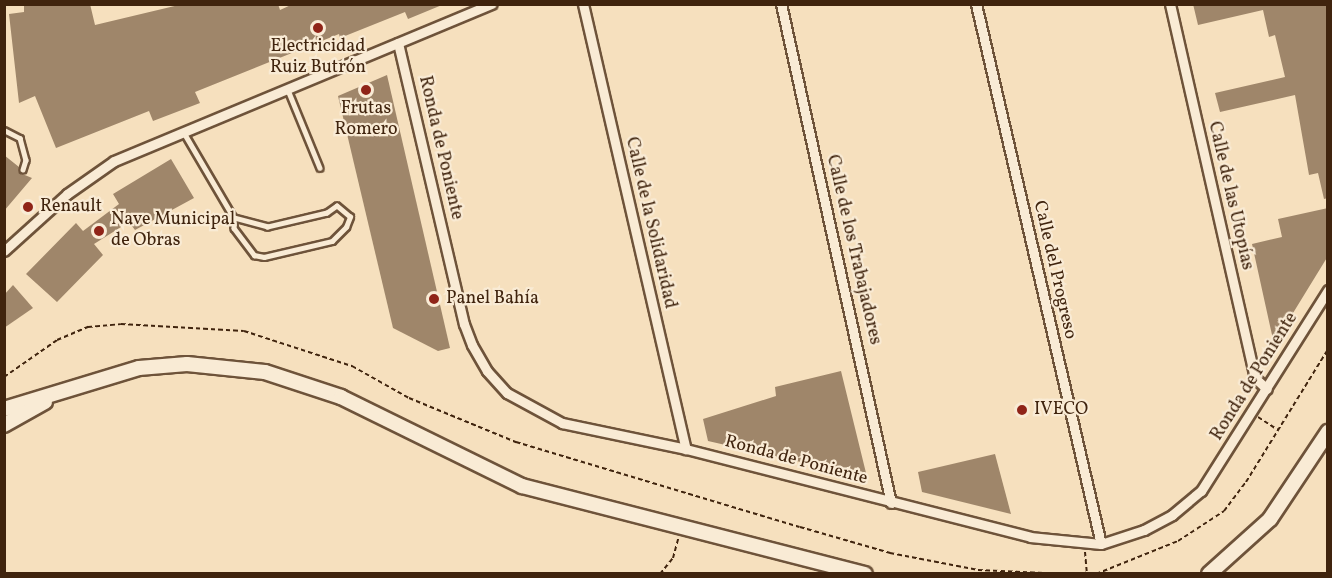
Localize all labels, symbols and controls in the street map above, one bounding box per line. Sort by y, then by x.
marker: Electricidad Ruiz Butrón [311,21,325,35]
place label: Electricidad Ruiz Butrón [270,37,366,80]
street label: Ronda de Poniente [413,74,467,222]
marker: Frutas Romero [359,83,373,97]
place label: Frutas Romero [334,99,398,142]
street label: Calle de las Utopías [1202,120,1258,272]
street label: Calle de la Solidaridad [620,135,680,311]
street label: Calle de los Trabajadores [821,153,885,347]
place label: Renault [40,196,102,218]
street label: Calle del Progreso [1028,199,1080,341]
marker: Renault [21,200,35,214]
place label: Nave Municipal de Obras [111,210,235,252]
marker: Nave Municipal de Obras [92,224,106,238]
place label: Panel Bahía [446,288,539,310]
marker: Panel Bahía [427,292,441,306]
street label: Ronda de Poniente [1207,309,1303,445]
place label: IVECO [1034,399,1088,421]
marker: IVECO [1015,403,1029,417]
street label: Ronda de Poniente [722,432,870,490]

